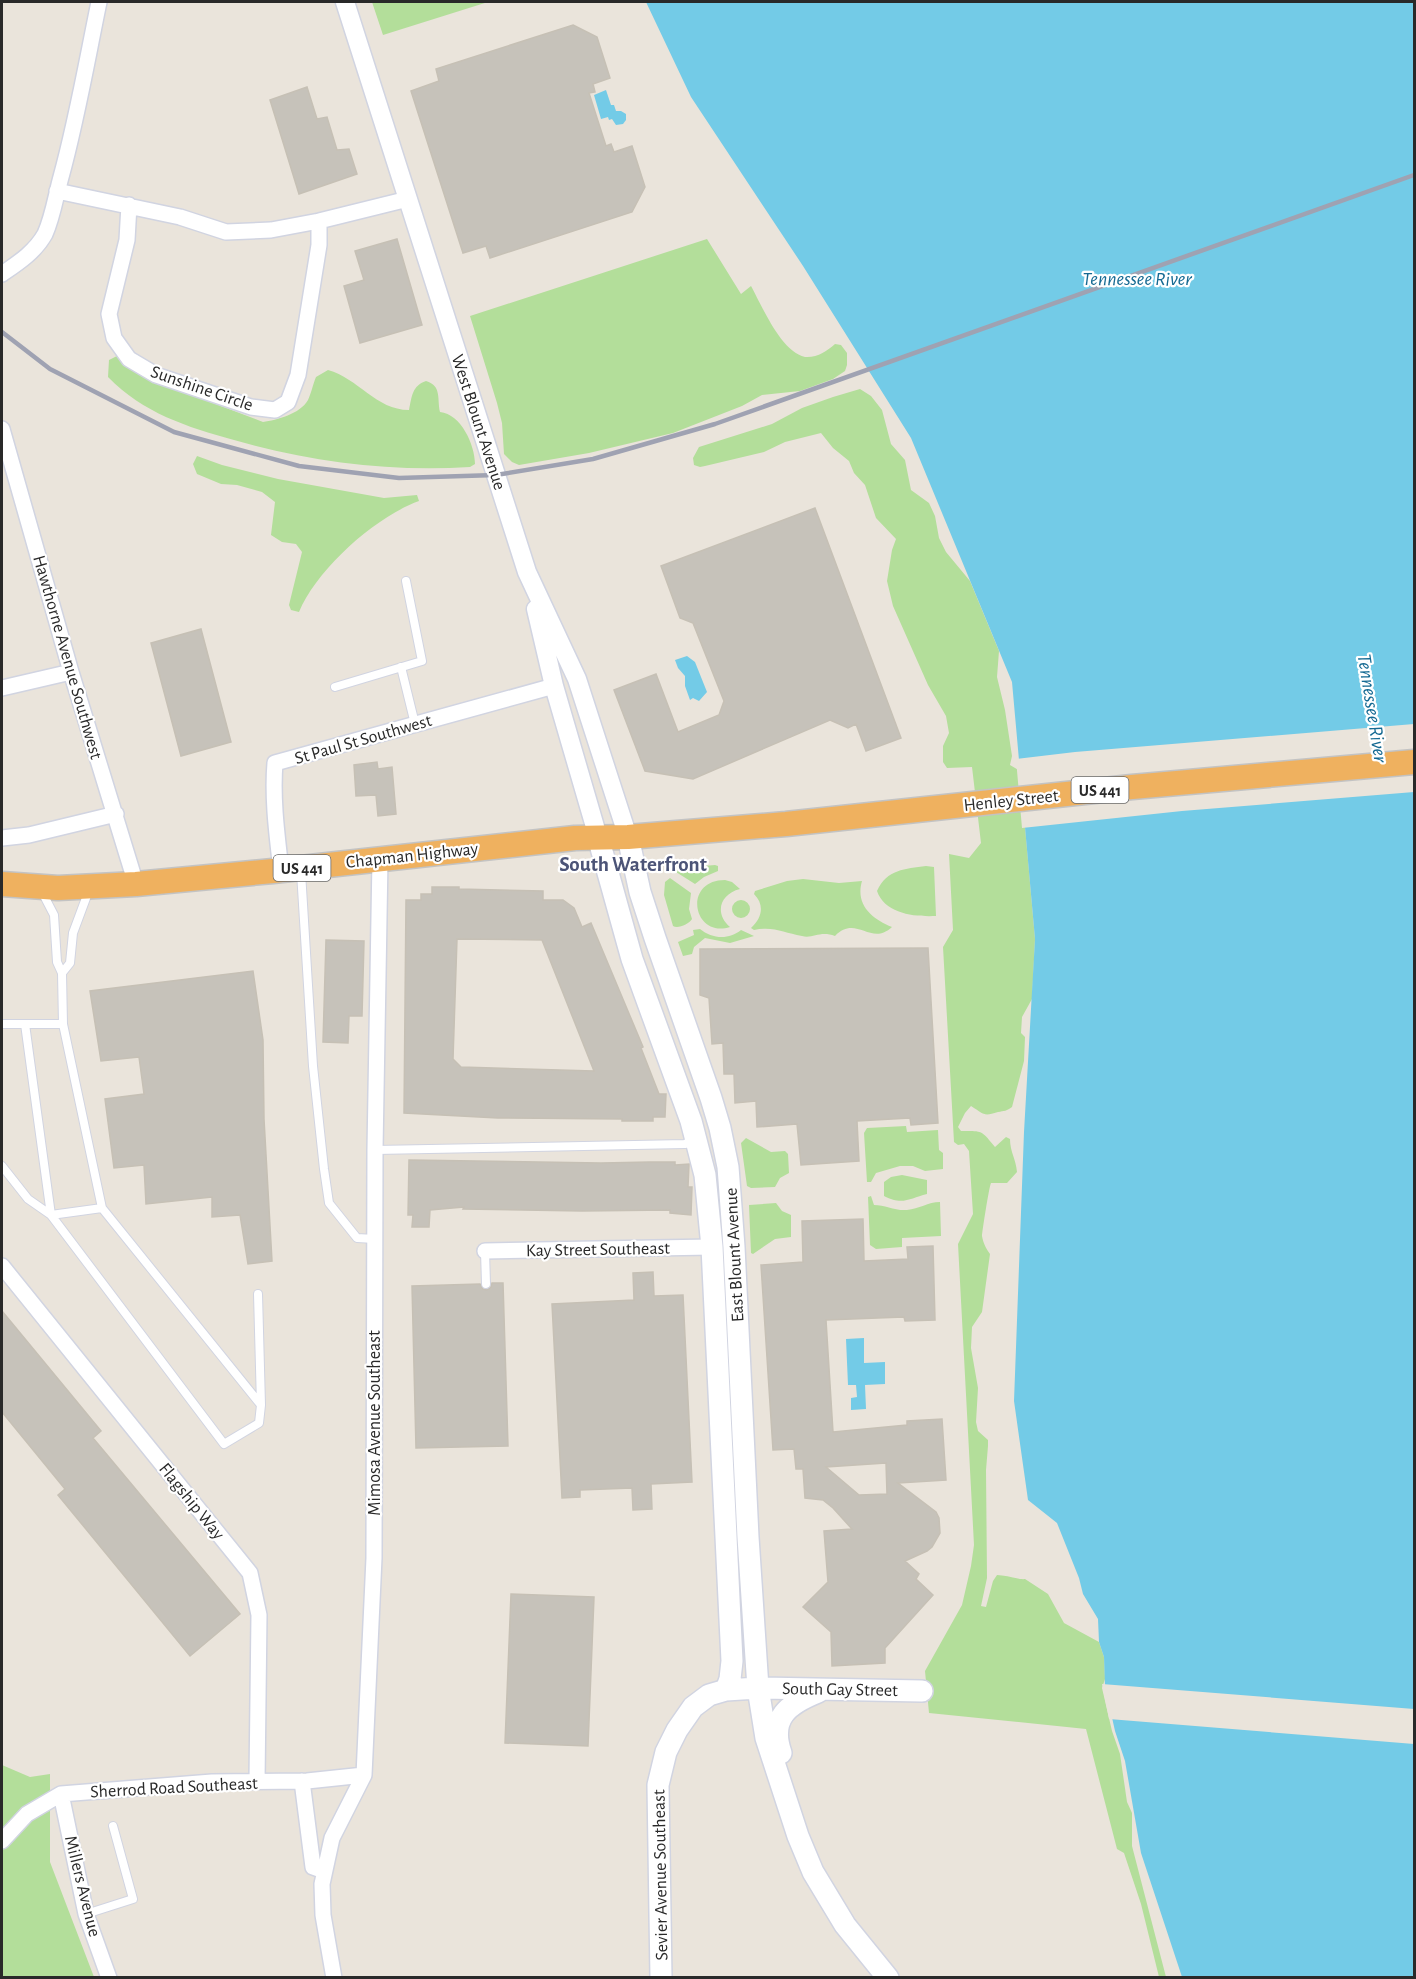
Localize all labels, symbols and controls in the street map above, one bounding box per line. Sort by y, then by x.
water label: Tennessee River [1082,269,1192,289]
street label: West Blount Avenue [448,352,508,492]
street label: Sunshine Circle [148,363,255,415]
street label: Hawthorne Avenue Southwest [29,553,105,762]
water label: Tennessee River [1354,653,1391,764]
street label: St Paul St Southwest [293,712,434,768]
road number: US 441 [1072,777,1128,803]
street label: Henley Street [963,787,1060,815]
street label: Chapman Highway [345,840,479,872]
district label: South Waterfront [559,854,707,875]
road number: US 441 [274,855,330,881]
street label: East Blount Avenue [722,1187,748,1323]
street label: Kay Street Southeast [526,1240,670,1260]
street label: Mimosa Avenue Southeast [366,1330,384,1516]
street label: Flagship Way [155,1460,228,1544]
street label: South Gay Street [782,1680,898,1700]
street label: Sherrod Road Southeast [90,1775,259,1801]
street label: Sevier Avenue Southeast [651,1789,671,1961]
street label: Millers Avenue [61,1834,103,1939]

